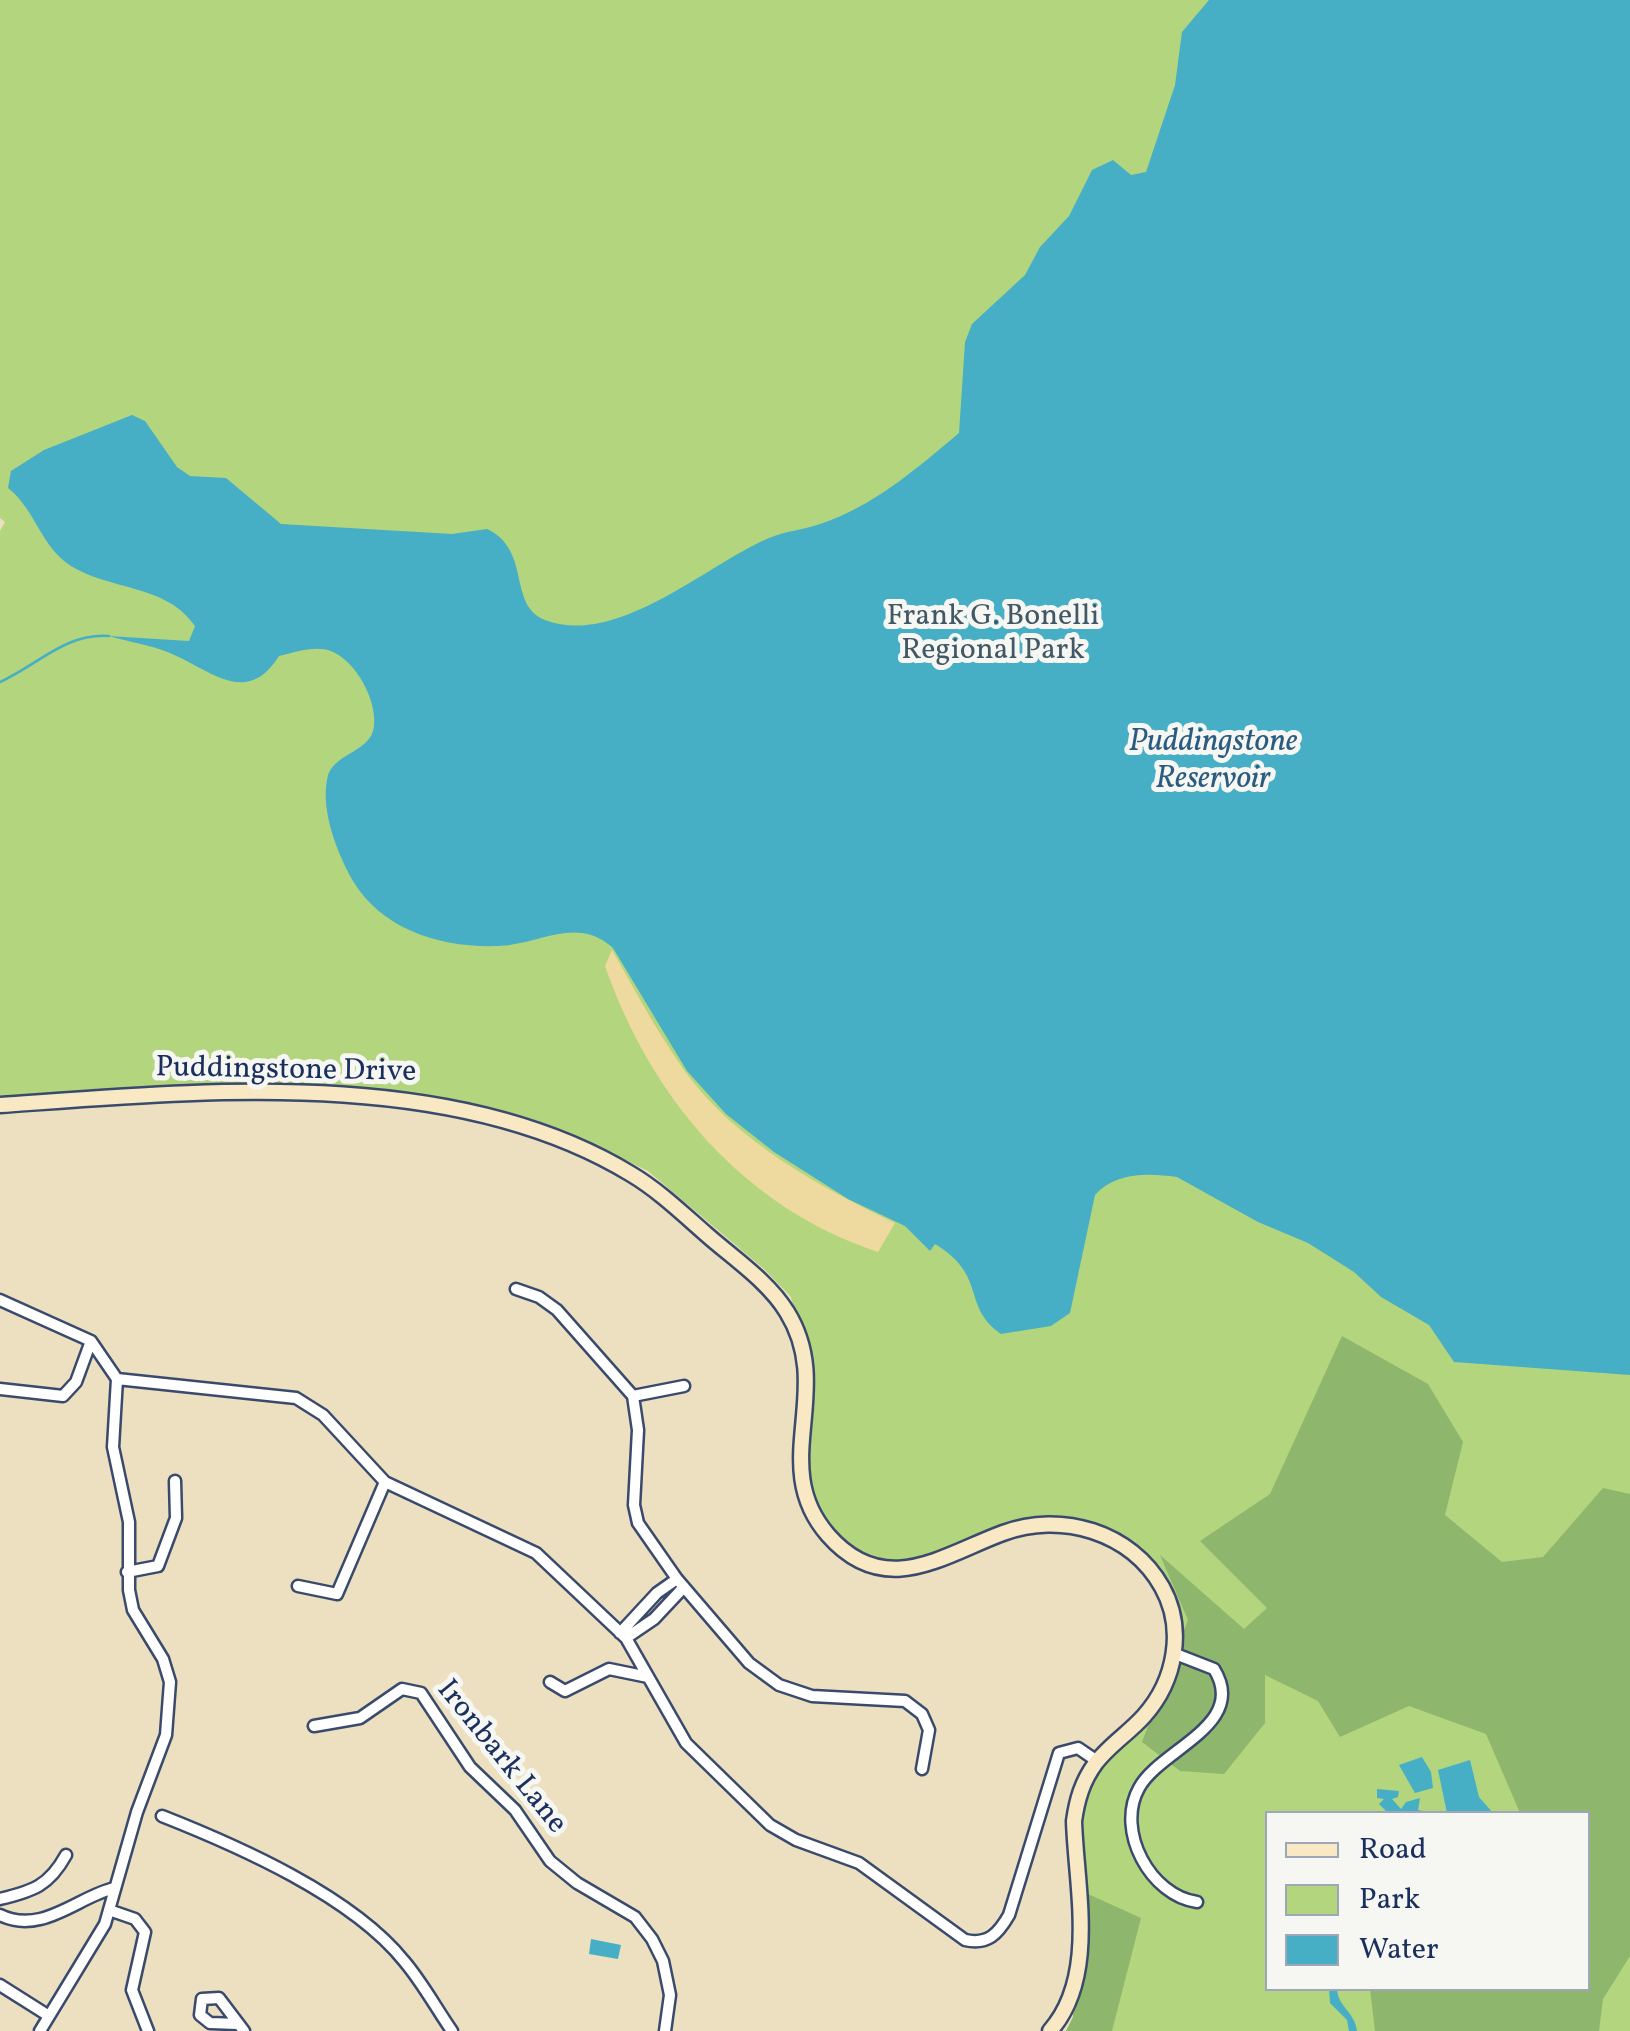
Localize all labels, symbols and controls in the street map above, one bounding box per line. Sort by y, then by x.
park label: Frank G. Bonelli Regional Park [887,600,1099,670]
water label: Puddingstone Reservoir [1129,725,1297,800]
street label: Puddingstone Drive [155,1052,417,1092]
street label: Ironbark Lane [427,1674,573,1842]
legend [1265,1811,1590,1991]
text: Road [1359,1829,1427,1871]
text: Park [1359,1879,1420,1921]
text: Water [1359,1929,1439,1971]

